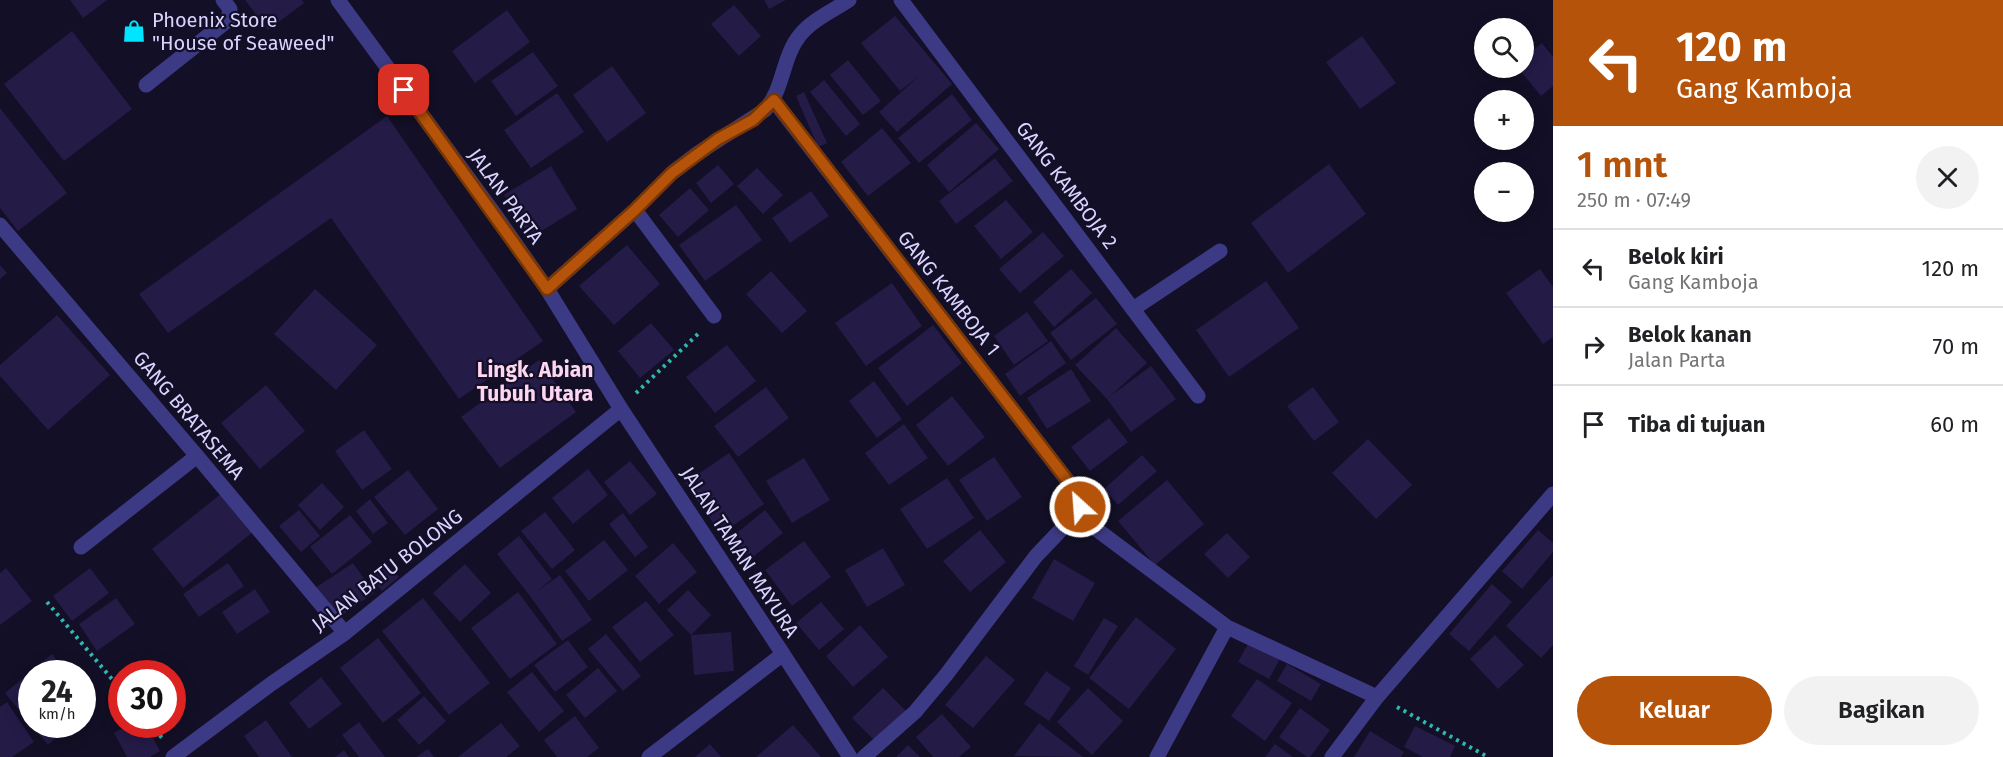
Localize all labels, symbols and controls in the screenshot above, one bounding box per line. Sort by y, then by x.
place label: Phoenix Store "House of Seaweed" [152,8,335,55]
shop icon: Phoenix Store "House of Seaweed" [121,18,147,44]
map controls [1474,18,1534,222]
button: search [1474,18,1534,78]
text: 120 m [1676,22,1787,72]
icon: left [1577,24,1655,102]
pin [378,64,429,115]
icon: arrive [387,73,420,106]
text: Gang Kamboja [1676,73,1852,105]
button: + [1474,90,1534,150]
street label: GANG KAMBOJA 2 [1011,117,1123,253]
text: 1 mnt [1577,143,1667,187]
street label: JALAN PARTA [463,144,549,249]
button: close [1916,146,1979,209]
button: − [1474,162,1534,222]
text: 250 m · 07:49 [1577,188,1691,212]
street label: GANG KAMBOJA 1 [893,226,1005,360]
text: Belok kiri [1628,243,1724,270]
icon: left [1577,252,1610,285]
text: 120 m [1922,255,1979,282]
text: Gang Kamboja [1628,270,1759,294]
text: Belok kanan [1628,321,1752,348]
icon: right [1577,330,1610,363]
text: 70 m [1933,333,1979,360]
street label: GANG BRATASEMA [128,346,250,484]
text: Jalan Parta [1628,348,1726,372]
district label: Lingk. Abian Tubuh Utara [477,357,593,407]
icon: arrive [1577,408,1610,441]
text: Tiba di tujuan [1628,411,1765,438]
text: 60 m [1930,411,1979,438]
street label: JALAN TAMAN MAYURA [676,462,804,642]
position arrow [1048,475,1112,539]
street label: JALAN BATU BOLONG [307,504,467,636]
speed limit sign: 30 [108,660,186,738]
text: 24 [41,674,73,710]
button: Keluar [1577,676,1772,745]
button: Bagikan [1784,676,1979,745]
text: km/h [38,705,76,723]

